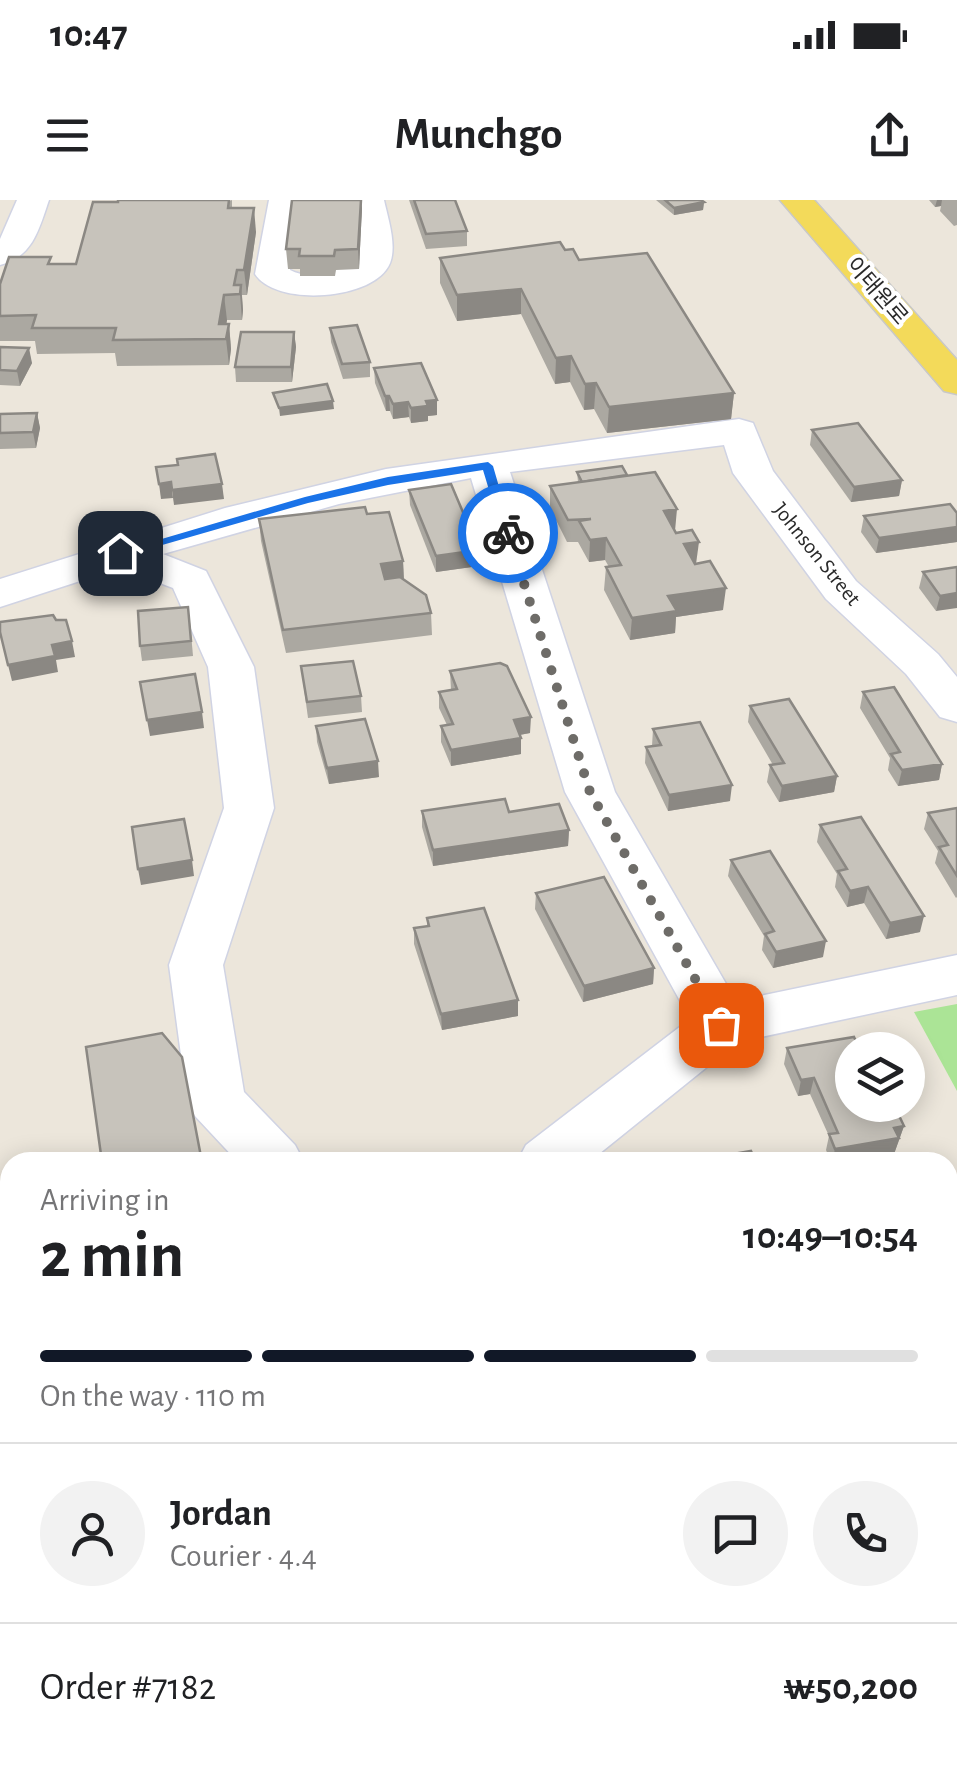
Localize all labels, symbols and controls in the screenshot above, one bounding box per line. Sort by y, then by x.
text: 10:47 [50,16,128,54]
icon: menu [40,108,95,163]
icon: share [862,108,917,163]
text: Munchgo [395,112,562,157]
street label: 이태원로 [842,253,913,329]
courier [458,483,558,583]
street label: Johnson Street [769,498,865,610]
icon: bike [481,506,536,561]
pin [78,511,163,596]
icon: home [93,526,148,581]
pin [679,983,764,1068]
icon: bag [694,998,749,1053]
map controls [835,1032,925,1122]
button: layers [835,1032,925,1122]
text: Arriving in [40,1184,169,1216]
text: 10:49–10:54 [743,1218,918,1256]
text: 2 min [40,1224,184,1289]
text: On the way · 110 m [40,1380,266,1412]
button: person [40,1481,145,1586]
button: chat [683,1481,788,1586]
button: phone [813,1481,918,1586]
text: Jordan [170,1495,272,1533]
text: Courier · 4.4 [170,1540,317,1572]
text: Order #7182 [40,1669,216,1707]
text: ₩50,200 [783,1669,918,1707]

